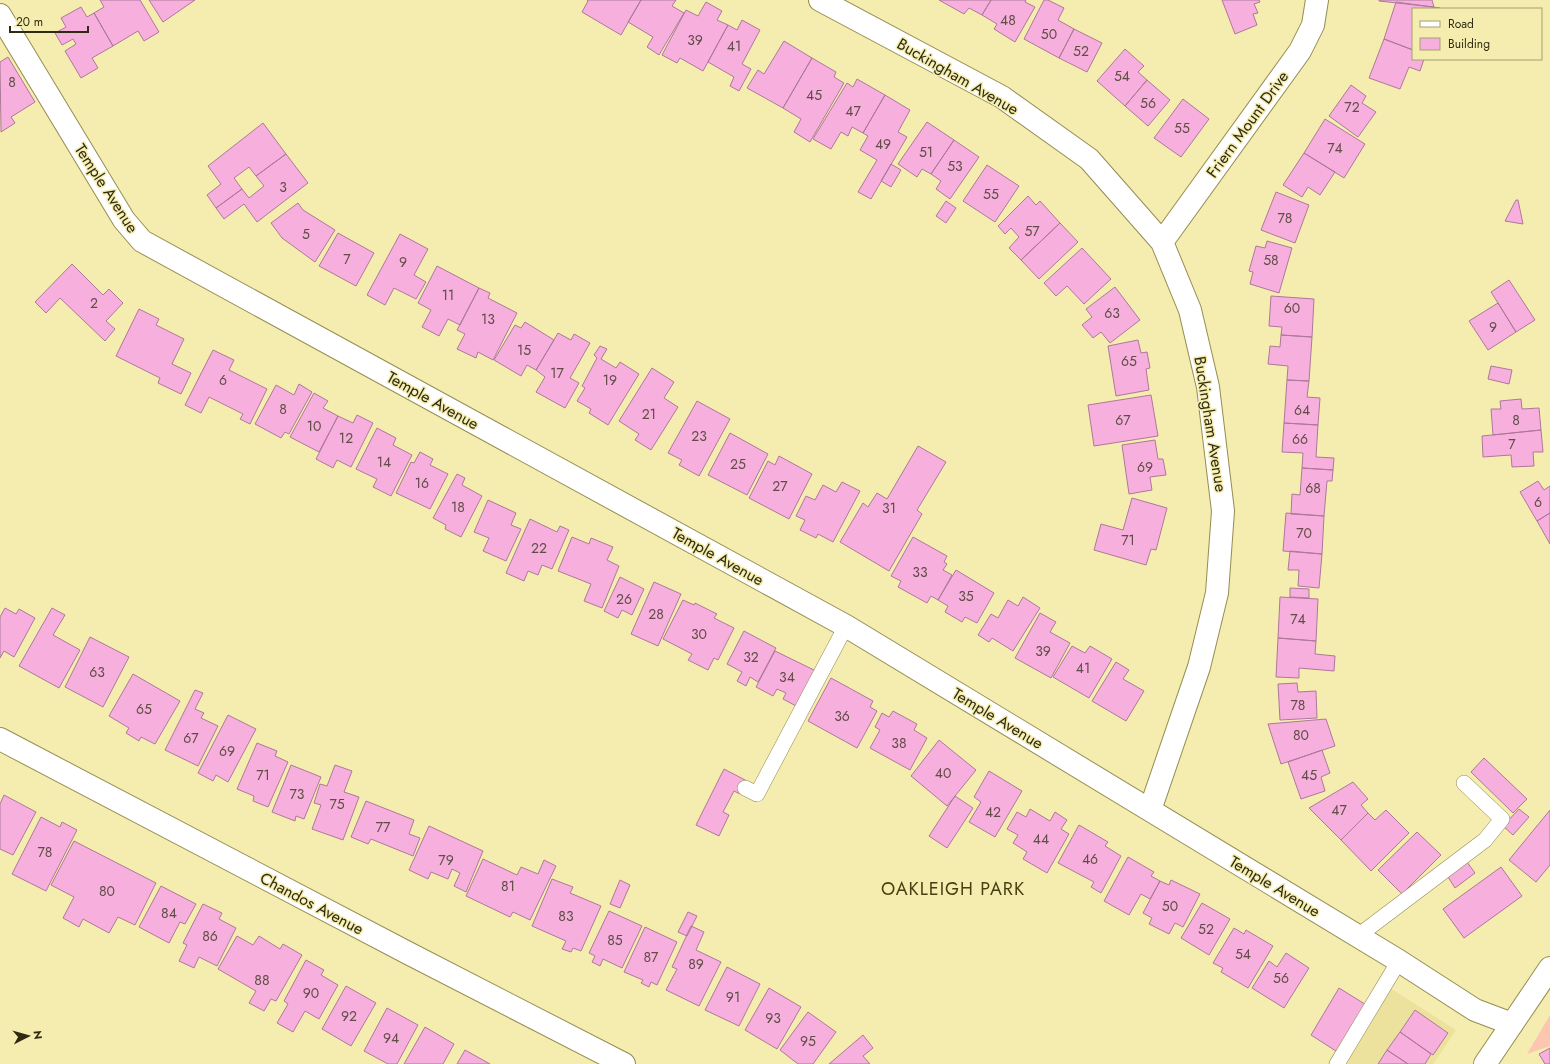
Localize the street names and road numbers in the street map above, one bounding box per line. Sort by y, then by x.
street label: Buckingham Avenue [893,32,1023,121]
street label: Friern Mount Drive [1201,66,1294,182]
street label: Temple Avenue [69,139,144,237]
street label: Buckingham Avenue [1188,355,1233,493]
street label: Temple Avenue [382,366,483,435]
street label: Temple Avenue [667,522,768,591]
street label: Temple Avenue [948,682,1047,755]
street label: Temple Avenue [1225,850,1324,923]
street label: Chandos Avenue [256,866,368,940]

